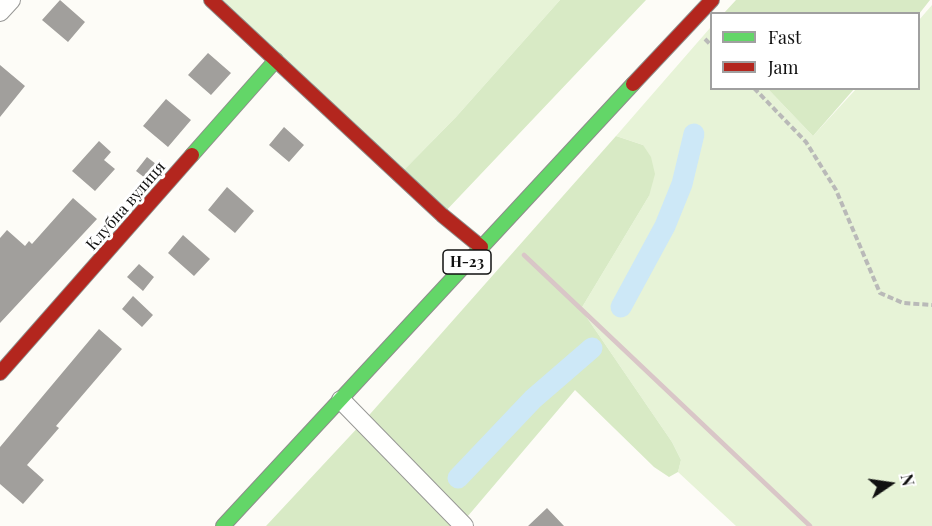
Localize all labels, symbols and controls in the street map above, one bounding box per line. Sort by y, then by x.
legend [710,12,920,90]
text: Fast [768,25,801,49]
text: Jam [768,55,798,79]
street label: Клубна вулиця [82,158,170,254]
road number: Н-23 [443,250,491,274]
north arrow [860,454,920,514]
text: N [896,472,920,488]

